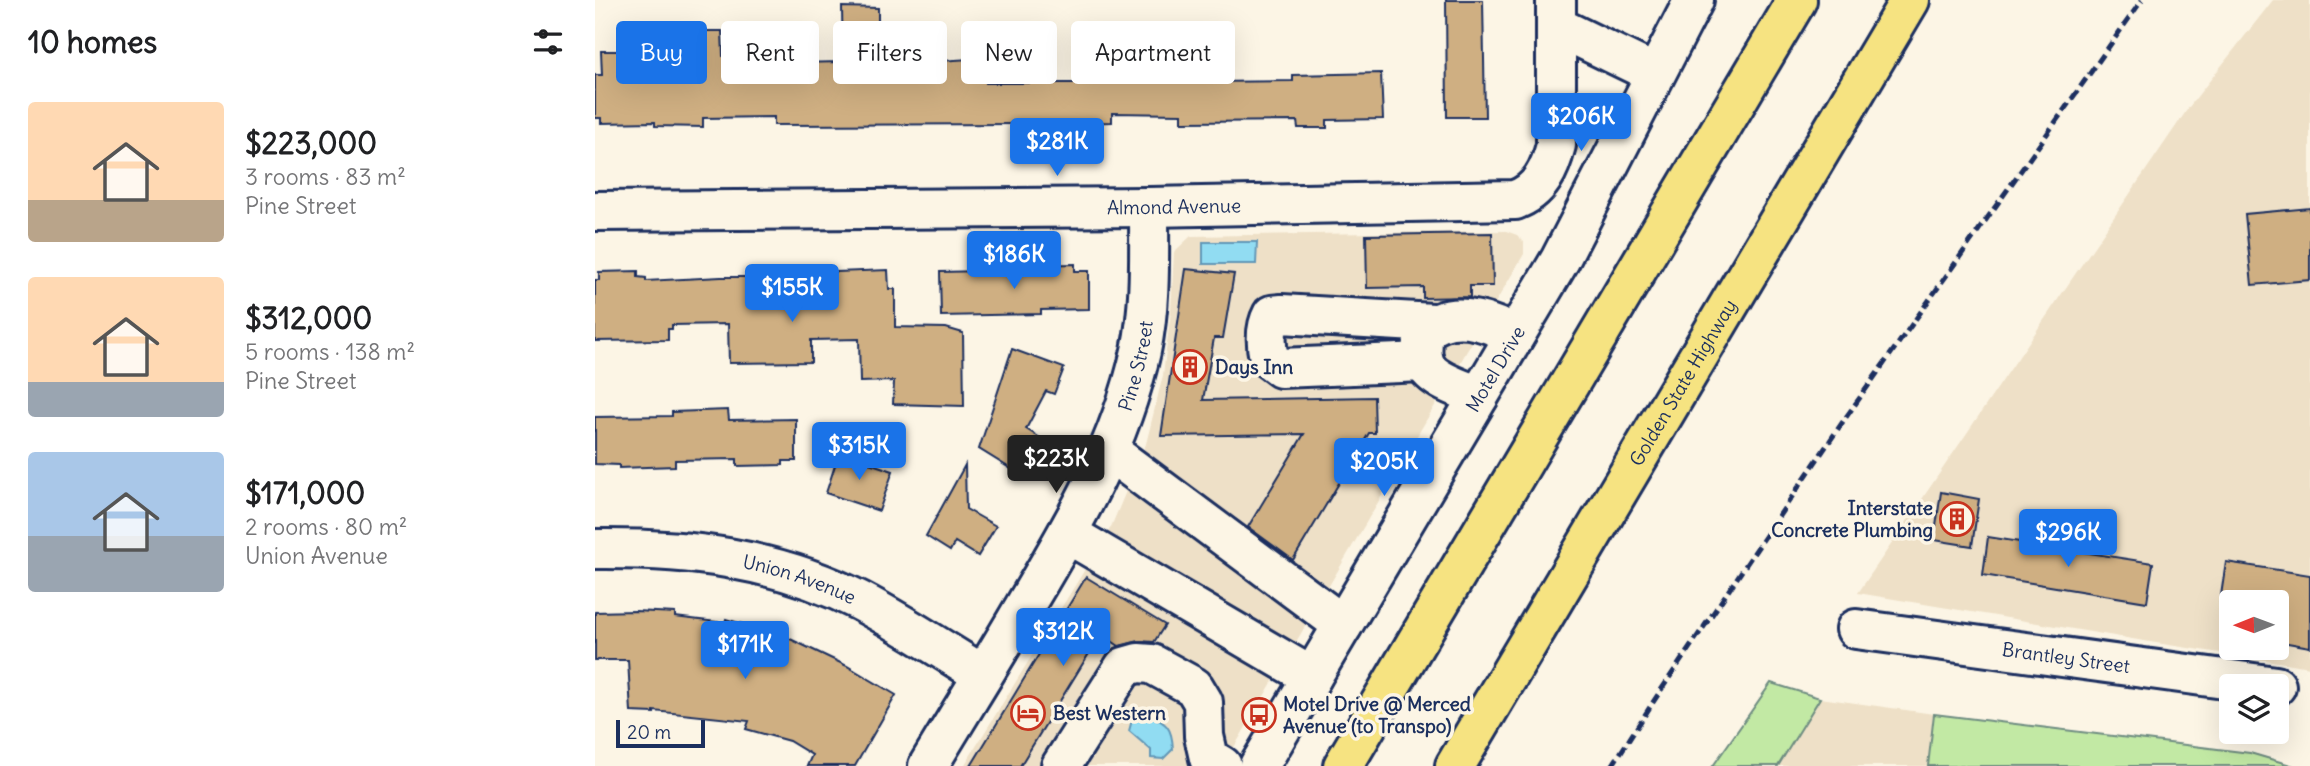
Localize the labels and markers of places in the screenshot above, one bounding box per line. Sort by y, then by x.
pin: $206K [1532,94,1630,153]
pin: $281K [1008,118,1106,178]
pin: $186K [965,232,1063,291]
pin: $155K [743,264,841,324]
building icon: Days Inn [1171,348,1209,386]
place label: Days Inn [1215,355,1293,379]
pin: $315K [810,422,908,482]
pin: $223K [1007,435,1105,495]
pin: $205K [1335,438,1433,498]
place label: Interstate Concrete Plumbing [1771,496,1933,542]
building icon: Interstate Concrete Plumbing [1938,500,1976,538]
pin: $296K [2019,510,2117,569]
pin: $312K [1014,608,1112,668]
pin: $171K [696,622,794,681]
place label: Motel Drive @ Merced Avenue (to Transpo) [1283,692,1471,738]
hotel icon: Best Western [1009,694,1047,732]
bus stop icon: Motel Drive @ Merced Avenue (to Transpo) [1240,696,1278,734]
place label: Best Western [1053,701,1166,725]

